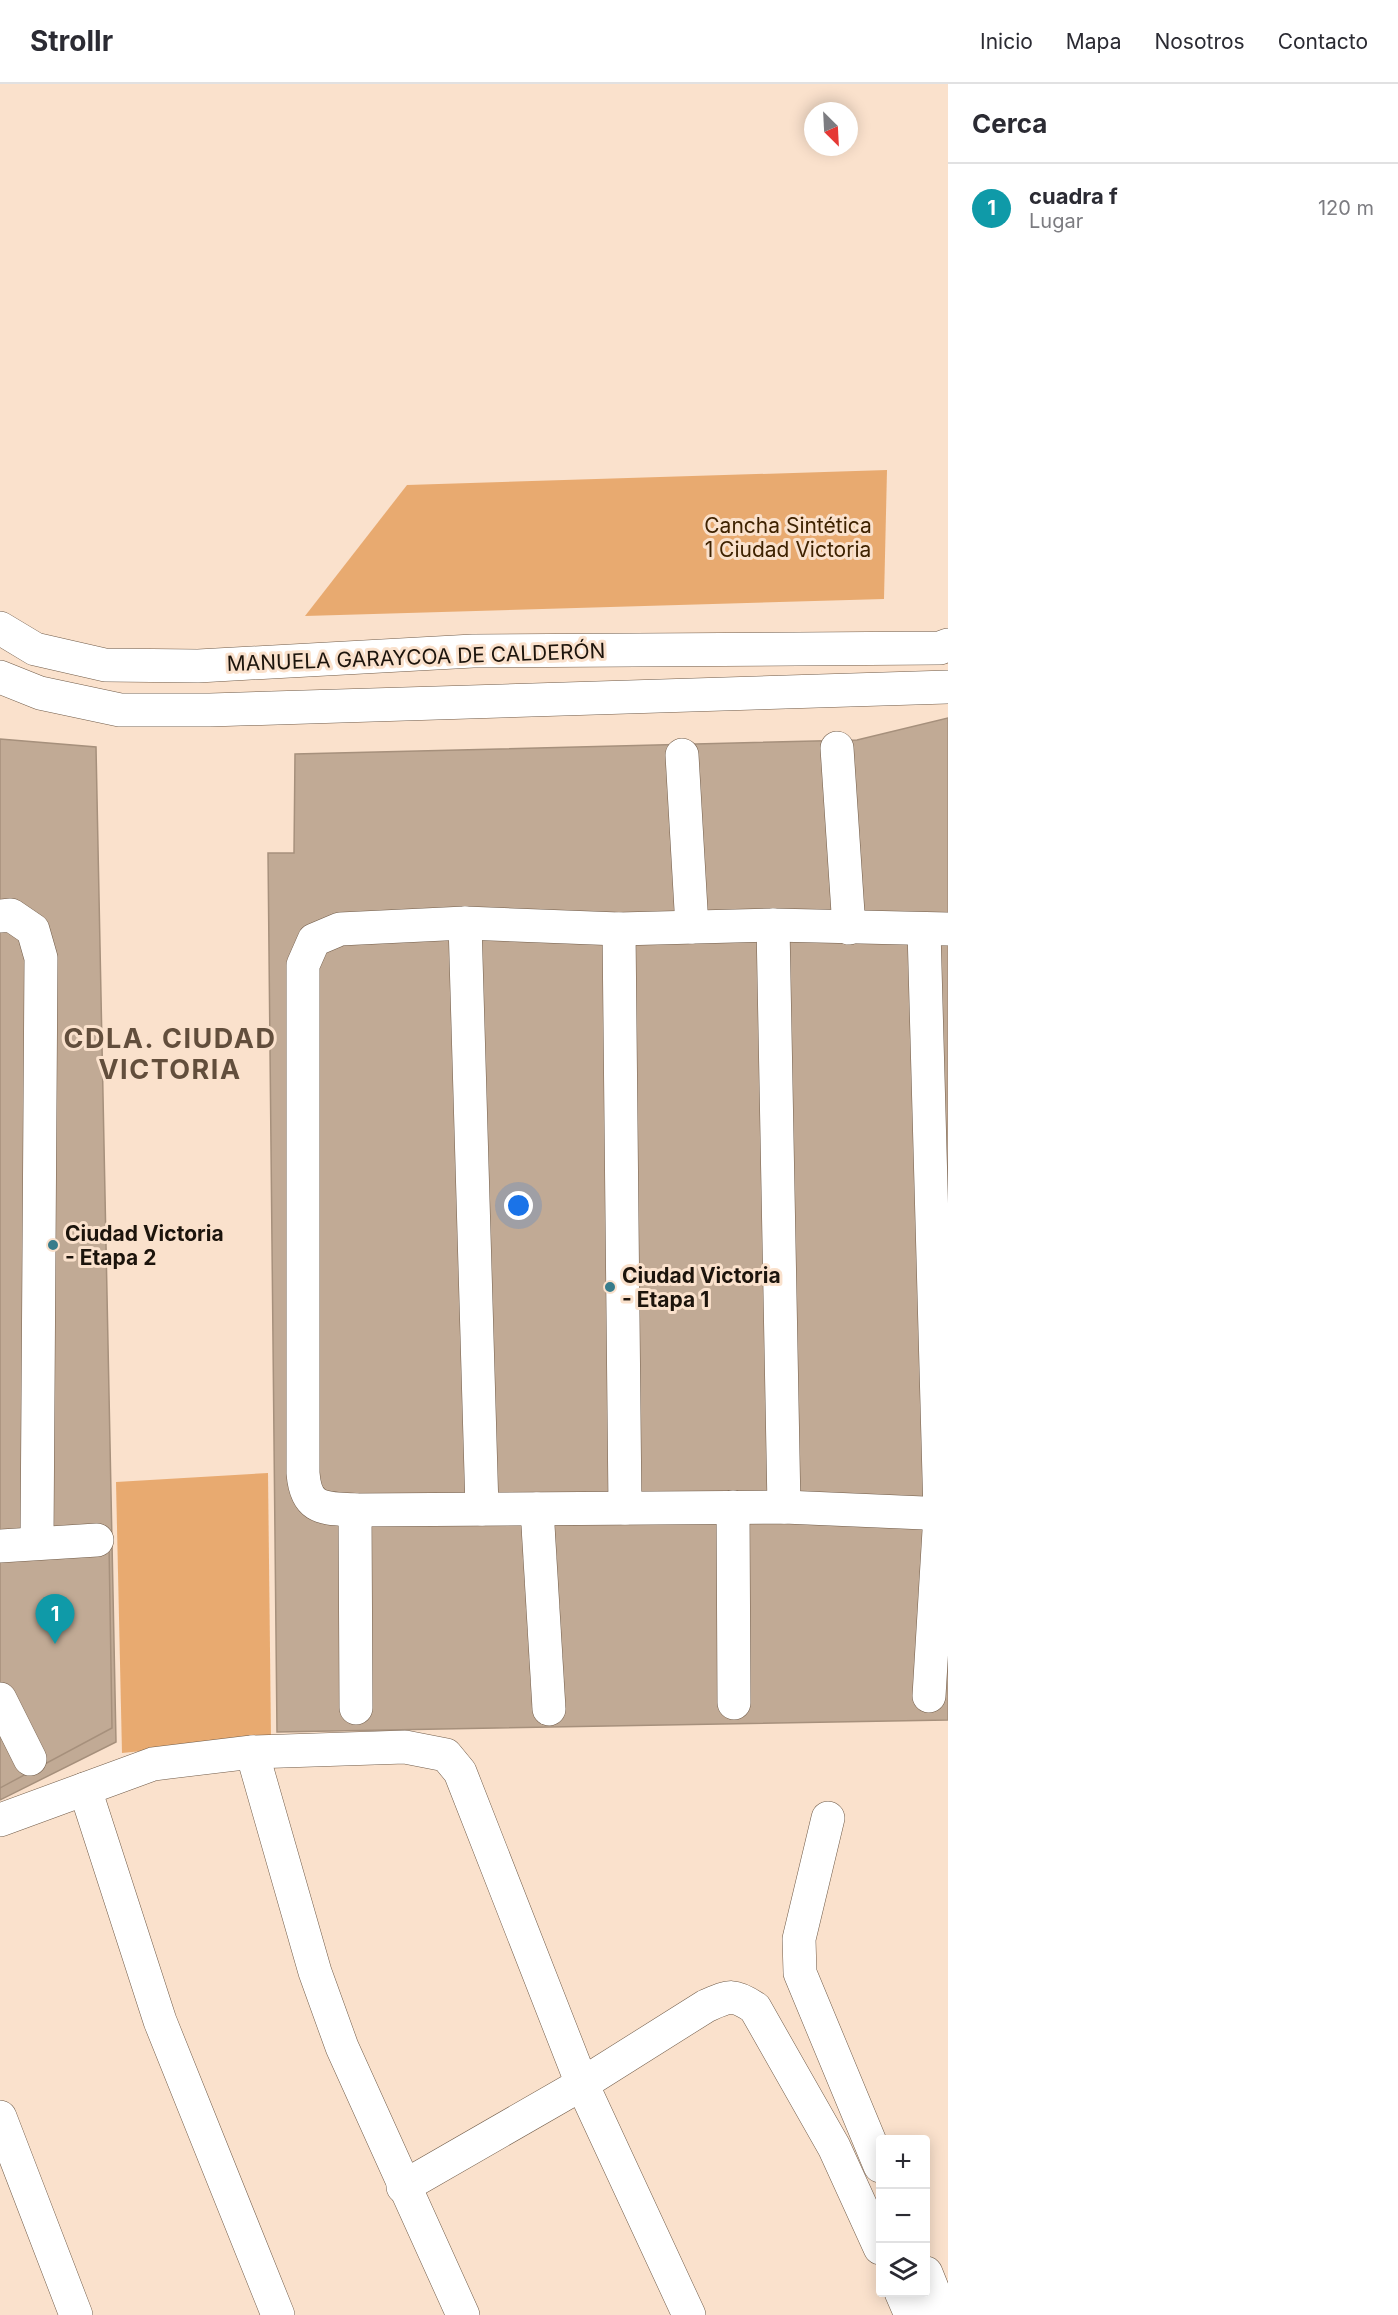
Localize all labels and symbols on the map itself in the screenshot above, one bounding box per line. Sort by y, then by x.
north arrow [804,102,858,156]
park label: Cancha Sintética 1 Ciudad Victoria [704,513,872,562]
street label: MANUELA GARAYCOA DE CALDERÓN [226,637,606,676]
district label: CDLA. CIUDAD VICTORIA [64,1022,276,1086]
your location [504,1191,533,1220]
place label: Ciudad Victoria - Etapa 2 [65,1221,224,1270]
marker: Ciudad Victoria - Etapa 2 [46,1238,60,1252]
place label: Ciudad Victoria - Etapa 1 [622,1263,781,1312]
marker: Ciudad Victoria - Etapa 1 [603,1280,617,1294]
pin: 1 [36,1594,74,1644]

